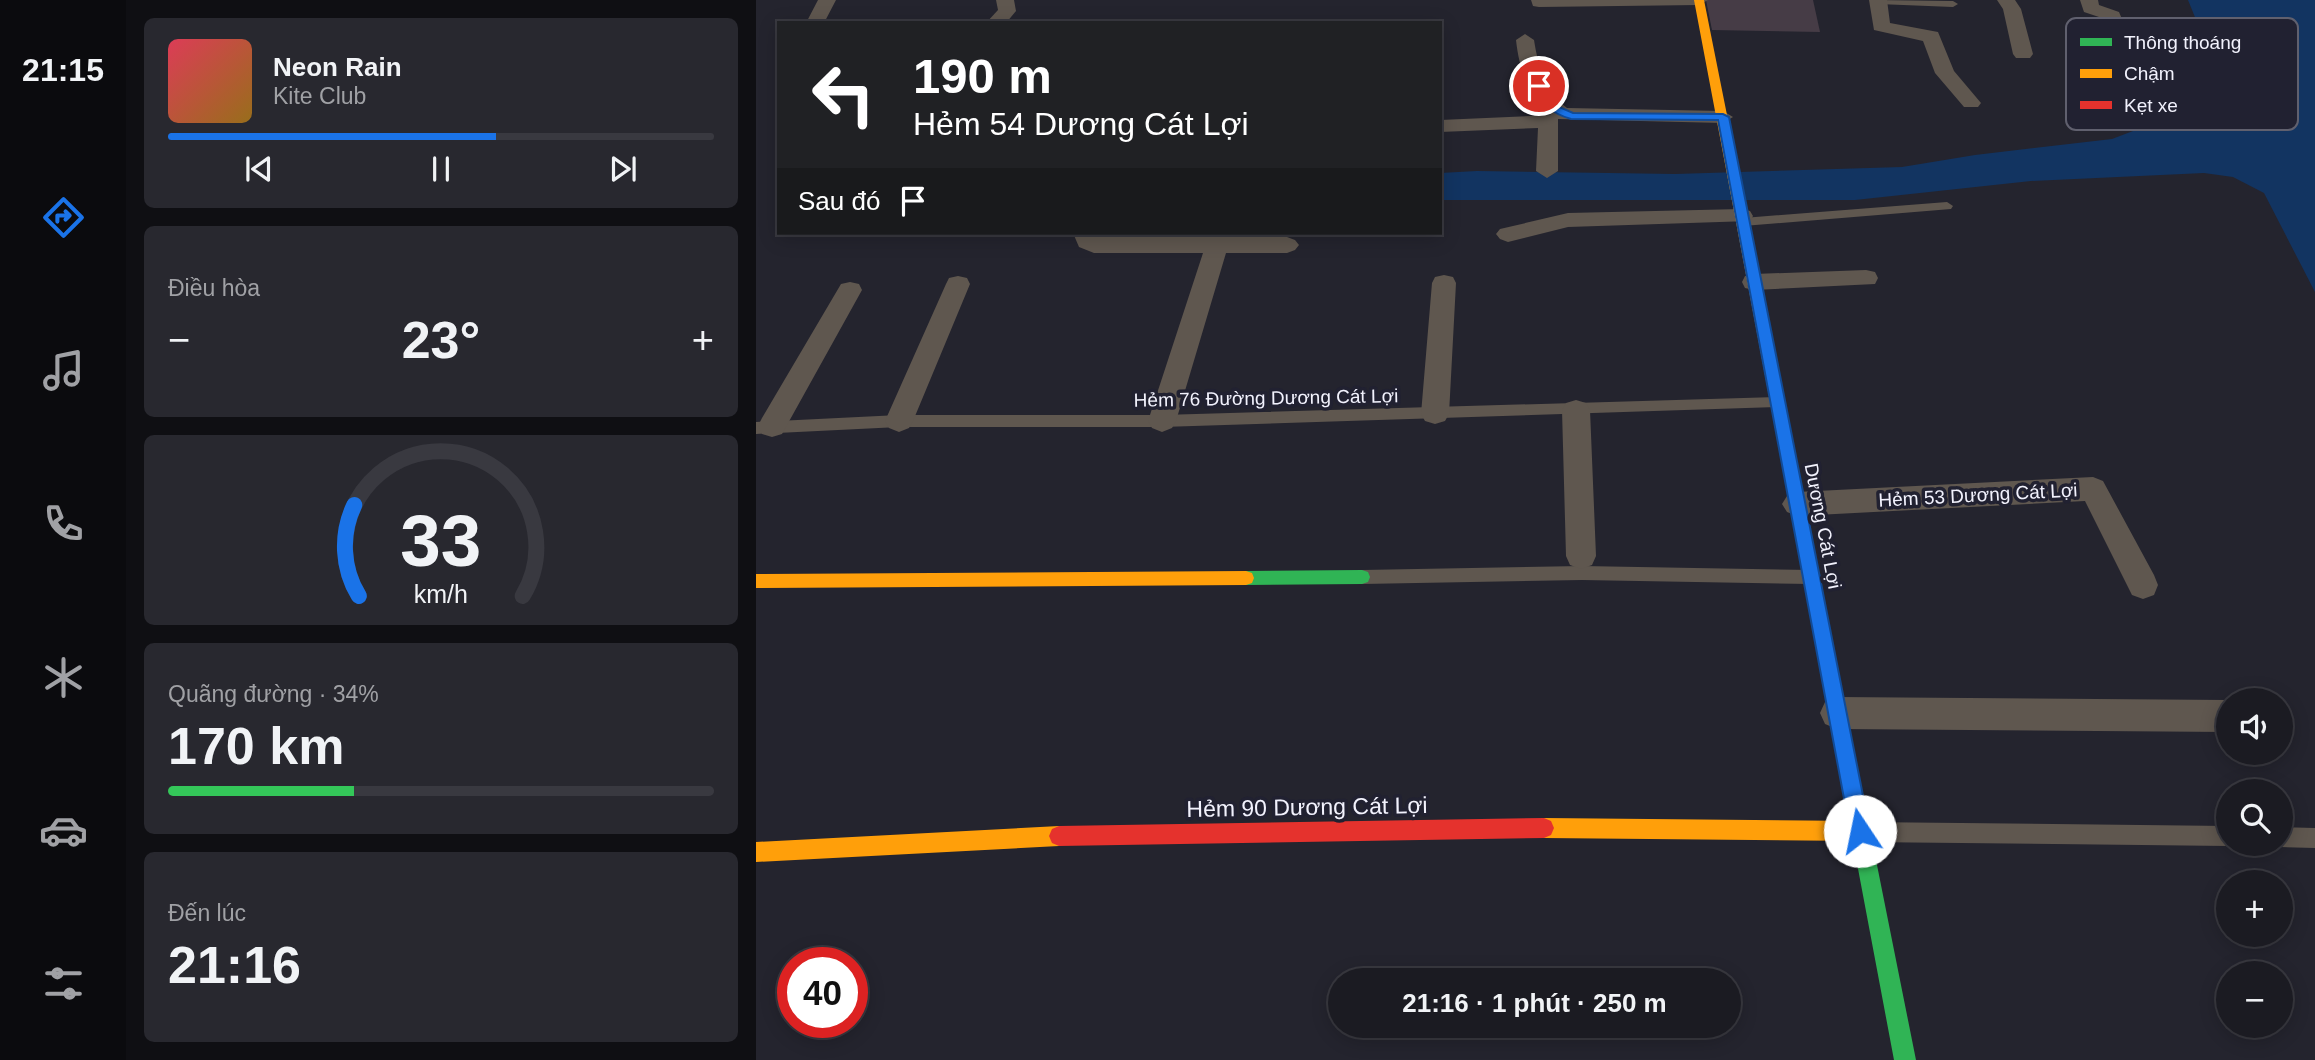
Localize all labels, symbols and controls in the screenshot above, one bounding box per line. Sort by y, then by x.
legend [2066,18,2298,130]
text: Thông thoáng [2124,32,2241,53]
icon: left [798,49,889,140]
text: 190 m [913,49,1052,103]
text: 21:15 [22,52,104,88]
text: Neon Rain [273,52,402,82]
pin [1509,56,1569,116]
text: Chậm [2124,63,2175,84]
icon: arrive [1520,67,1558,105]
text: Kite Club [273,83,366,109]
text: Kẹt xe [2124,95,2178,116]
text: Hẻm 54 Dương Cát Lợi [913,106,1249,142]
icon: previous [240,150,278,188]
icon: pause [422,150,460,188]
icon: next [604,150,642,188]
icon: arrive [894,182,932,220]
text: Sau đó [798,186,880,216]
icon: directions [39,193,88,242]
text: Điều hòa [168,275,260,301]
text: 23° [402,311,480,369]
text: − [168,319,190,361]
text: + [692,319,714,361]
icon: music [39,346,88,395]
street label: Hẻm 76 Đường Dương Cát Lợi [1134,385,1398,411]
street label: Dương Cát Lợi [1801,461,1845,591]
street label: Hẻm 53 Dương Cát Lợi [1878,479,2078,511]
icon: phone [39,499,88,548]
text: 33 [401,500,481,581]
text: km/h [414,580,468,608]
icon: climate [39,653,88,702]
text: Quãng đường · 34% [168,681,379,707]
map controls [2216,688,2293,1038]
button: sound [2216,688,2293,765]
text: 170 km [168,717,344,775]
button: search [2216,779,2293,856]
street label: Hẻm 90 Dương Cát Lợi [1186,792,1428,822]
position arrow [1823,794,1897,868]
icon: car [39,806,88,855]
button: + [2216,870,2293,947]
text: Đến lúc [168,900,246,926]
text: 21:16 [168,936,301,994]
speed limit sign: 40 [777,947,868,1038]
icon: filters [39,959,88,1008]
button: − [2216,961,2293,1038]
text: 21:16 · 1 phút · 250 m [1402,988,1667,1018]

